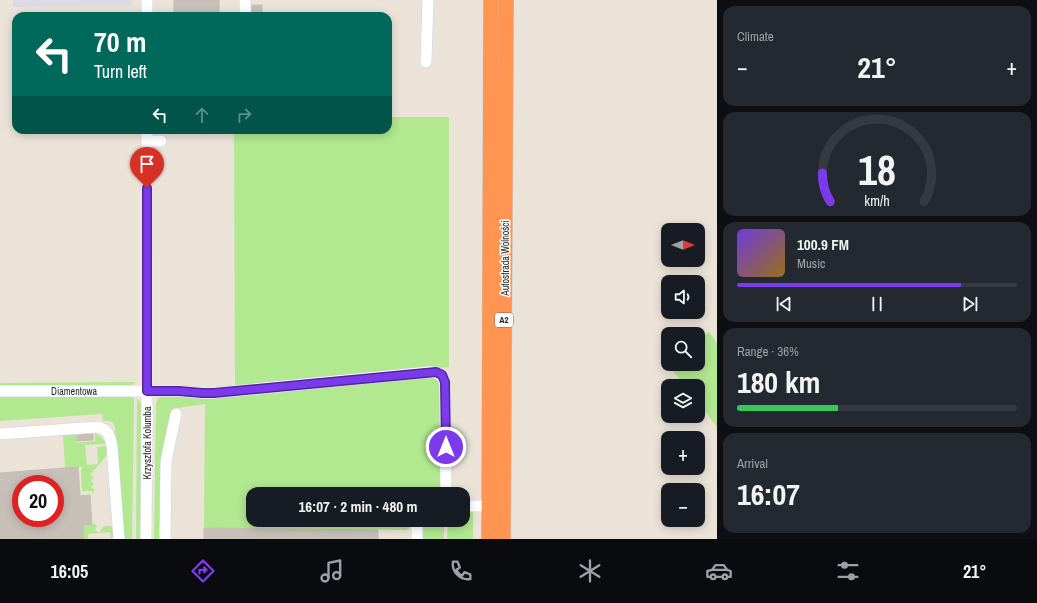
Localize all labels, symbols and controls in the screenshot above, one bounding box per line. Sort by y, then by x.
text: 70 m [94,23,146,61]
icon: left [28,28,80,80]
text: Climate [737,28,774,45]
text: 21° [857,47,897,87]
text: − [737,52,748,82]
text: + [1006,52,1017,82]
text: Turn left [94,59,147,84]
icon: left [149,104,171,126]
icon: ahead [191,104,213,126]
icon: right [233,104,255,126]
text: 18 [858,142,896,198]
pin [130,147,164,188]
icon: arrive [136,153,158,175]
text: km/h [864,190,890,209]
street label: Autostrada Wolności [499,220,512,297]
north arrow [661,223,705,267]
map controls [661,223,705,527]
text: 100.9 FM [797,234,849,255]
text: Music [797,255,825,272]
button: sound [661,275,705,319]
icon: previous [773,293,795,315]
icon: pause [866,293,888,315]
icon: next [959,293,981,315]
road number: A2 [495,313,513,327]
button: search [661,327,705,371]
text: Range · 36% [737,343,799,360]
text: 180 km [737,362,820,402]
button: layers [661,379,705,423]
street label: Diamentowa [51,385,97,398]
street label: Krzysztofa Kolumba [141,406,154,479]
position arrow [425,426,467,468]
button: + [661,431,705,475]
text: Arrival [737,455,768,472]
text: 16:07 [737,474,800,514]
speed limit sign: 20 [12,475,64,527]
button: − [661,483,705,527]
text: 16:07 · 2 min · 480 m [299,496,417,517]
icon: directions [189,557,217,585]
icon: music [318,557,346,585]
icon: phone [447,557,475,585]
icon: climate [576,557,604,585]
icon: car [705,557,733,585]
icon: filters [834,557,862,585]
text: 16:05 [50,559,88,584]
text: 21° [963,559,987,584]

